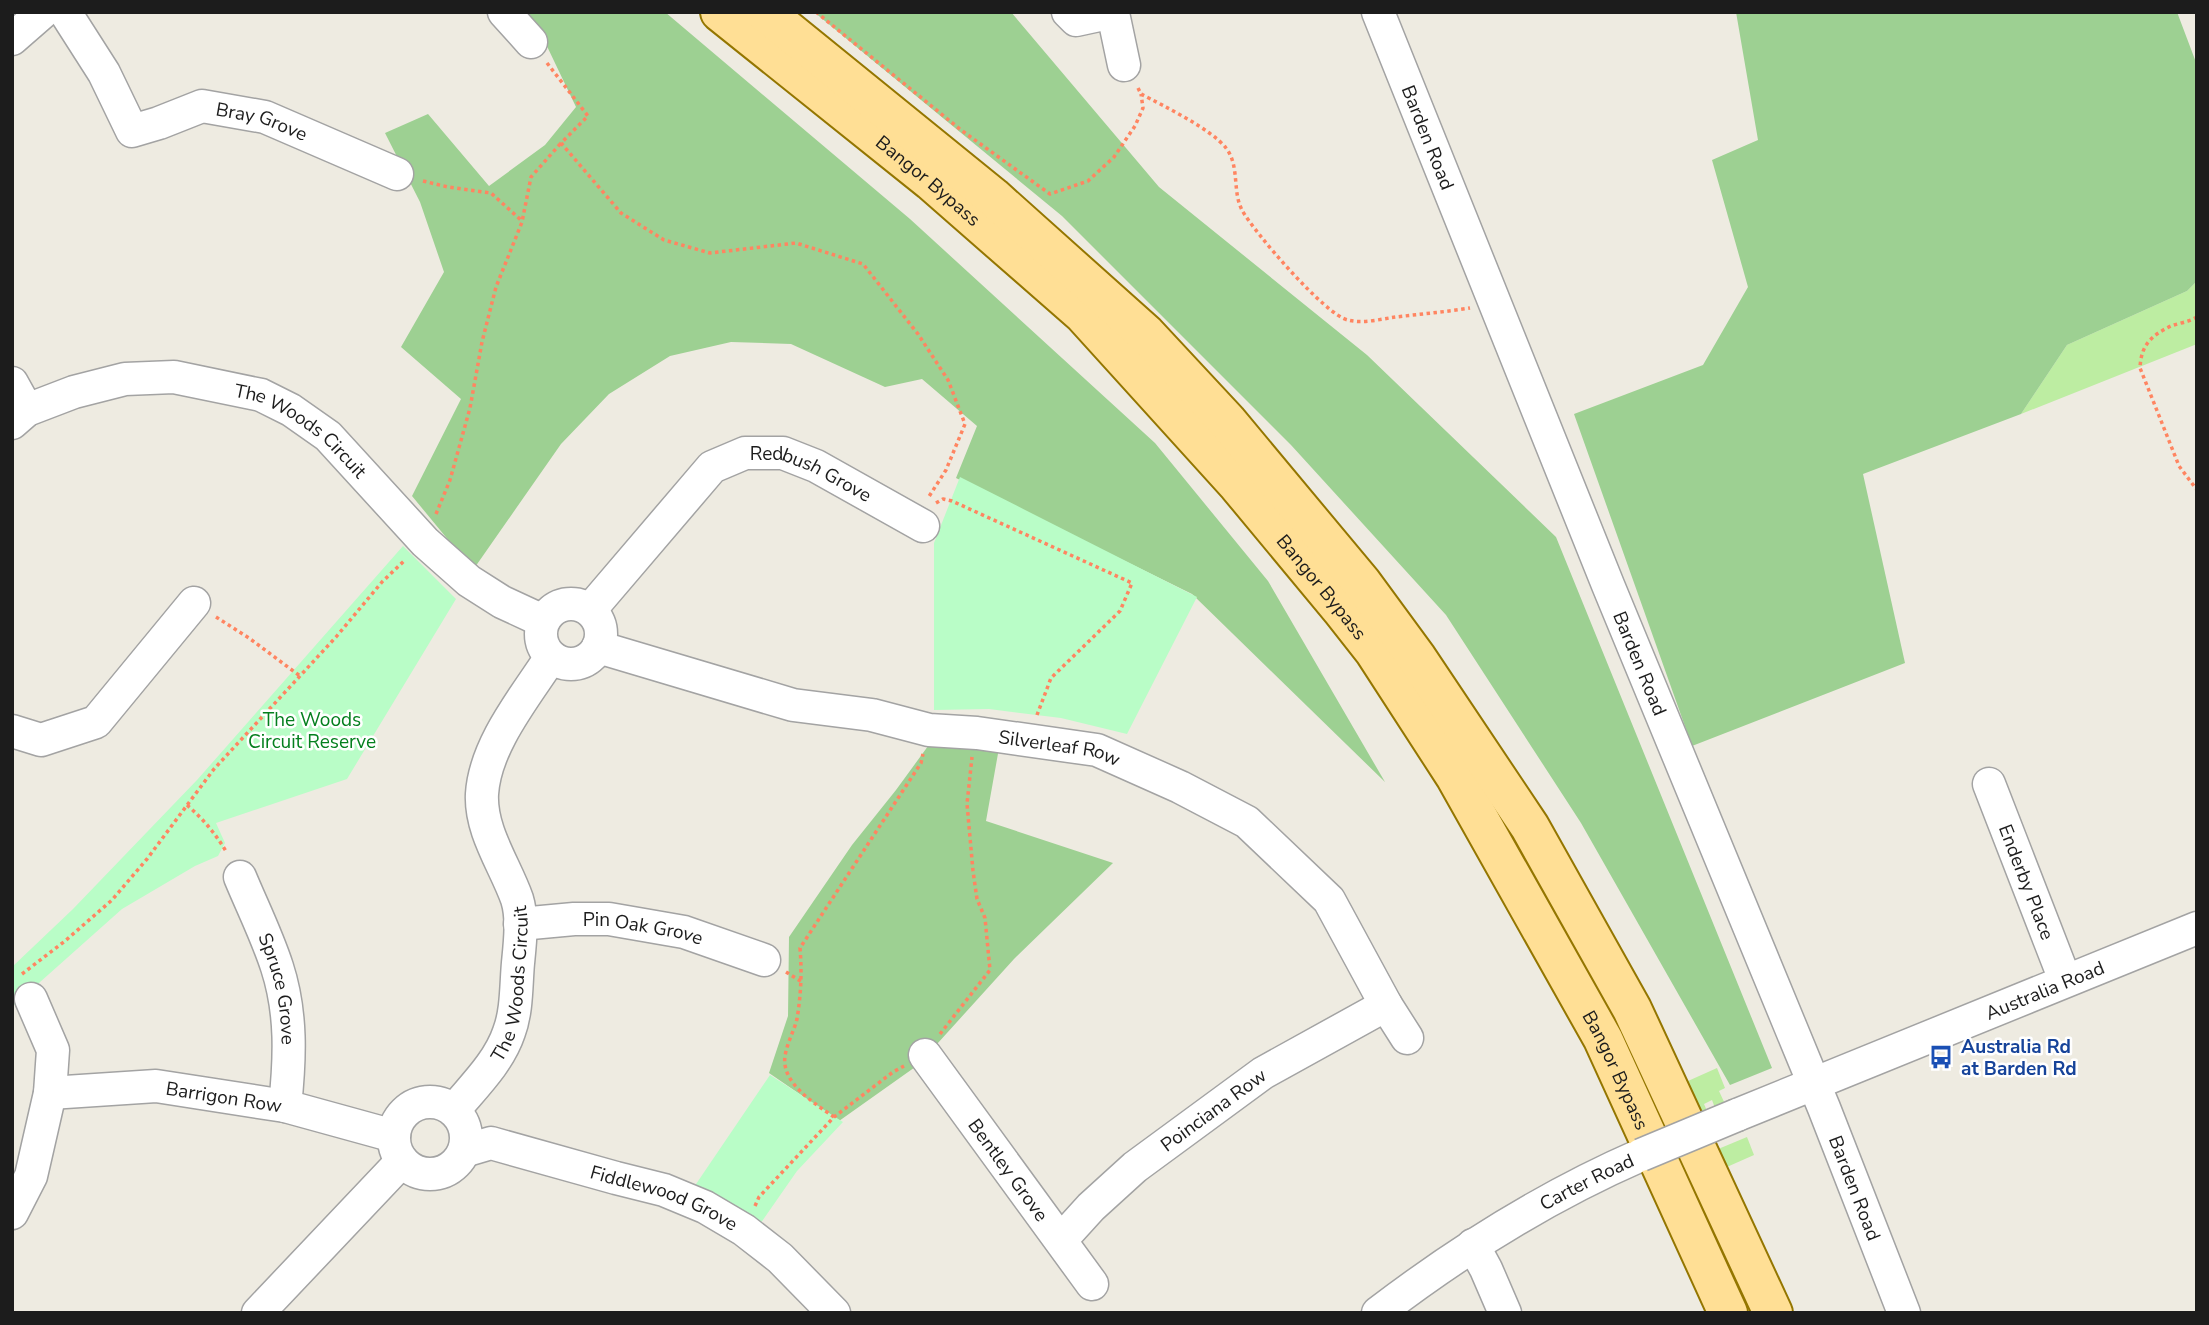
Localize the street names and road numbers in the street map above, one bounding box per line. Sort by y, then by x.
street label: Barden Road [1395,81,1460,194]
street label: Bray Grove [214,97,311,148]
street label: Bangor Bypass [870,130,986,233]
street label: The Woods Circuit [232,378,372,484]
street label: Redbush Grove [750,441,876,509]
street label: Bangor Bypass [1270,529,1372,645]
street label: Barden Road [1606,607,1673,720]
street label: Silverleaf Row [997,724,1124,773]
street label: Enderby Place [1992,821,2060,944]
street label: The Woods Circuit [485,904,535,1067]
street label: Pin Oak Grove [583,907,706,952]
street label: Spruce Grove [252,929,301,1045]
street label: Australia Road [1982,955,2108,1027]
street label: Bangor Bypass [1576,1006,1655,1134]
street label: Poinciana Row [1155,1063,1272,1158]
street label: Barrigon Row [164,1076,284,1119]
street label: Bentley Grove [962,1114,1054,1227]
street label: Barden Road [1822,1132,1886,1245]
street label: Carter Road [1535,1148,1638,1217]
street label: Fiddlewood Grove [587,1159,742,1237]

